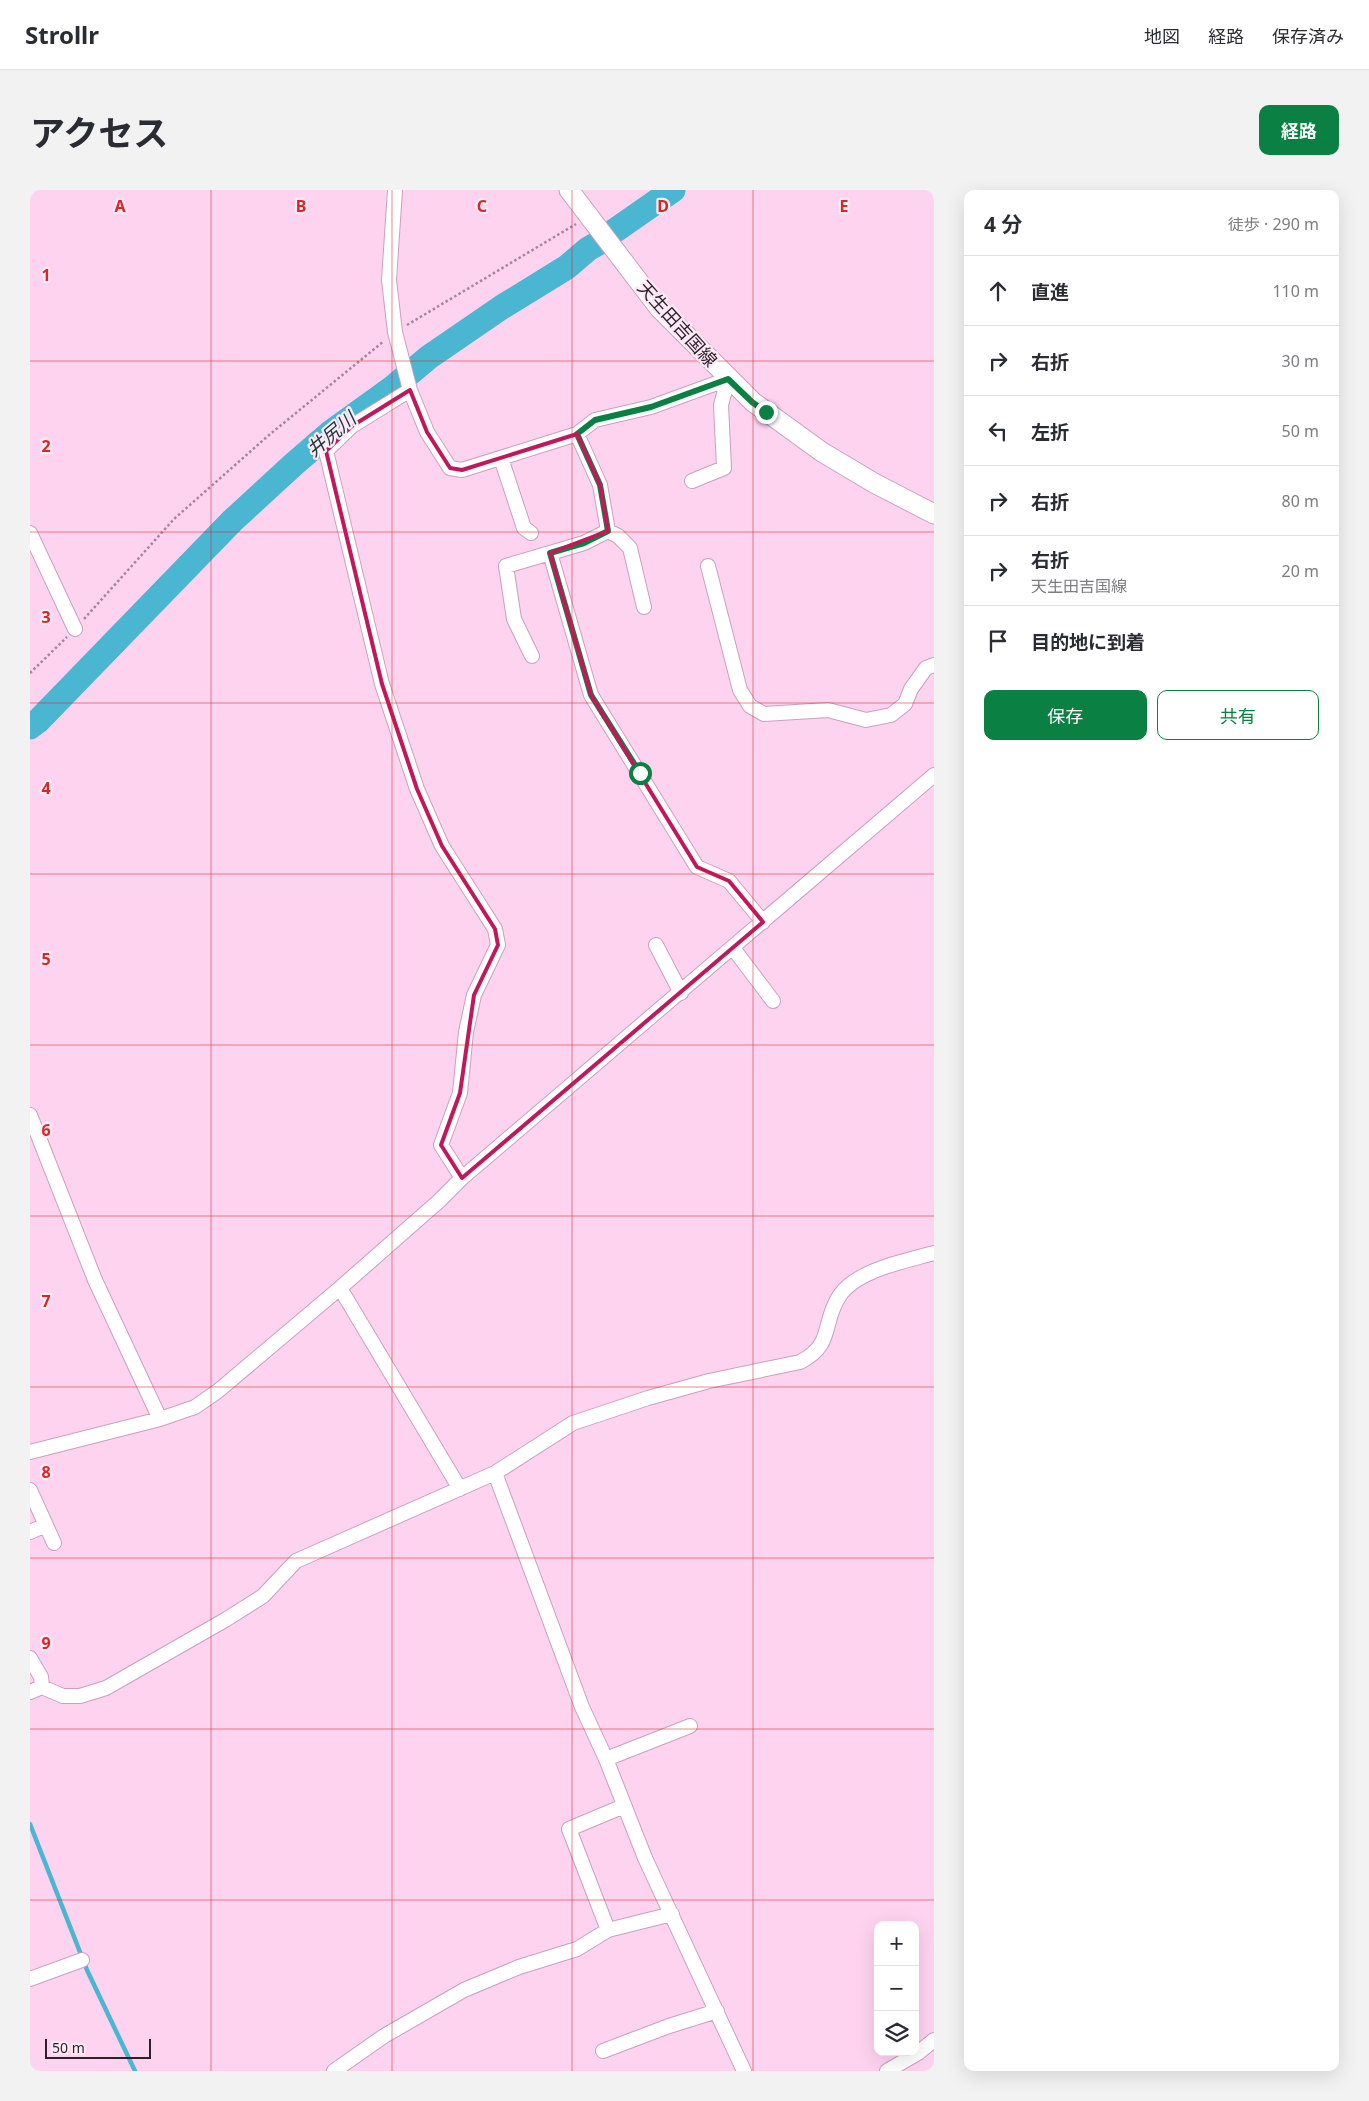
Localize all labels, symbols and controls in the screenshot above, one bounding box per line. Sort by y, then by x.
text: Strollr [25,18,99,51]
text: 地図 [1144,24,1180,48]
text: 経路 [1208,24,1244,48]
text: 保存済み [1272,24,1344,48]
button: 経路 [1259,105,1339,155]
text: アクセス [30,109,168,156]
text: A [114,195,126,217]
text: B [296,195,306,217]
text: C [477,195,487,217]
text: D [657,195,669,217]
text: E [840,195,849,217]
text: 4 分 [984,210,1022,238]
text: 徒歩 · 290 m [1228,213,1319,235]
text: 1 [41,264,51,286]
street label: 天生田吉国線 [633,275,723,371]
icon: ahead [984,277,1012,305]
text: 直進 [1031,279,1069,305]
text: 110 m [1272,280,1319,302]
icon: right [984,347,1012,375]
text: 右折 [1031,349,1069,375]
text: 30 m [1282,350,1319,372]
route end [755,401,778,424]
water label: 井尻川 [301,404,363,462]
icon: left [984,417,1012,445]
text: 左折 [1031,419,1069,445]
text: 50 m [1282,420,1319,442]
text: 2 [41,435,51,457]
icon: right [984,487,1012,515]
text: 右折 [1031,489,1069,515]
text: 80 m [1282,490,1319,512]
text: 右折 [1031,547,1069,573]
icon: right [984,557,1012,585]
text: 20 m [1282,560,1319,582]
text: 天生田吉国線 [1031,575,1127,597]
text: 3 [41,606,51,628]
icon: arrive [984,627,1012,655]
text: 目的地に到着 [1031,629,1145,655]
button: 保存 [984,690,1147,740]
button: 共有 [1157,690,1319,740]
route start [629,762,652,785]
text: 4 [41,777,51,799]
text: 5 [41,948,51,970]
text: 6 [41,1119,51,1141]
text: 7 [41,1290,51,1312]
text: 8 [41,1461,51,1483]
text: 9 [41,1632,51,1654]
map controls [874,1921,919,2056]
button: + [874,1921,919,1966]
button: − [874,1966,919,2011]
button: layers [874,2011,919,2056]
scale bar [45,2036,151,2059]
text: 50 m [52,2038,85,2057]

